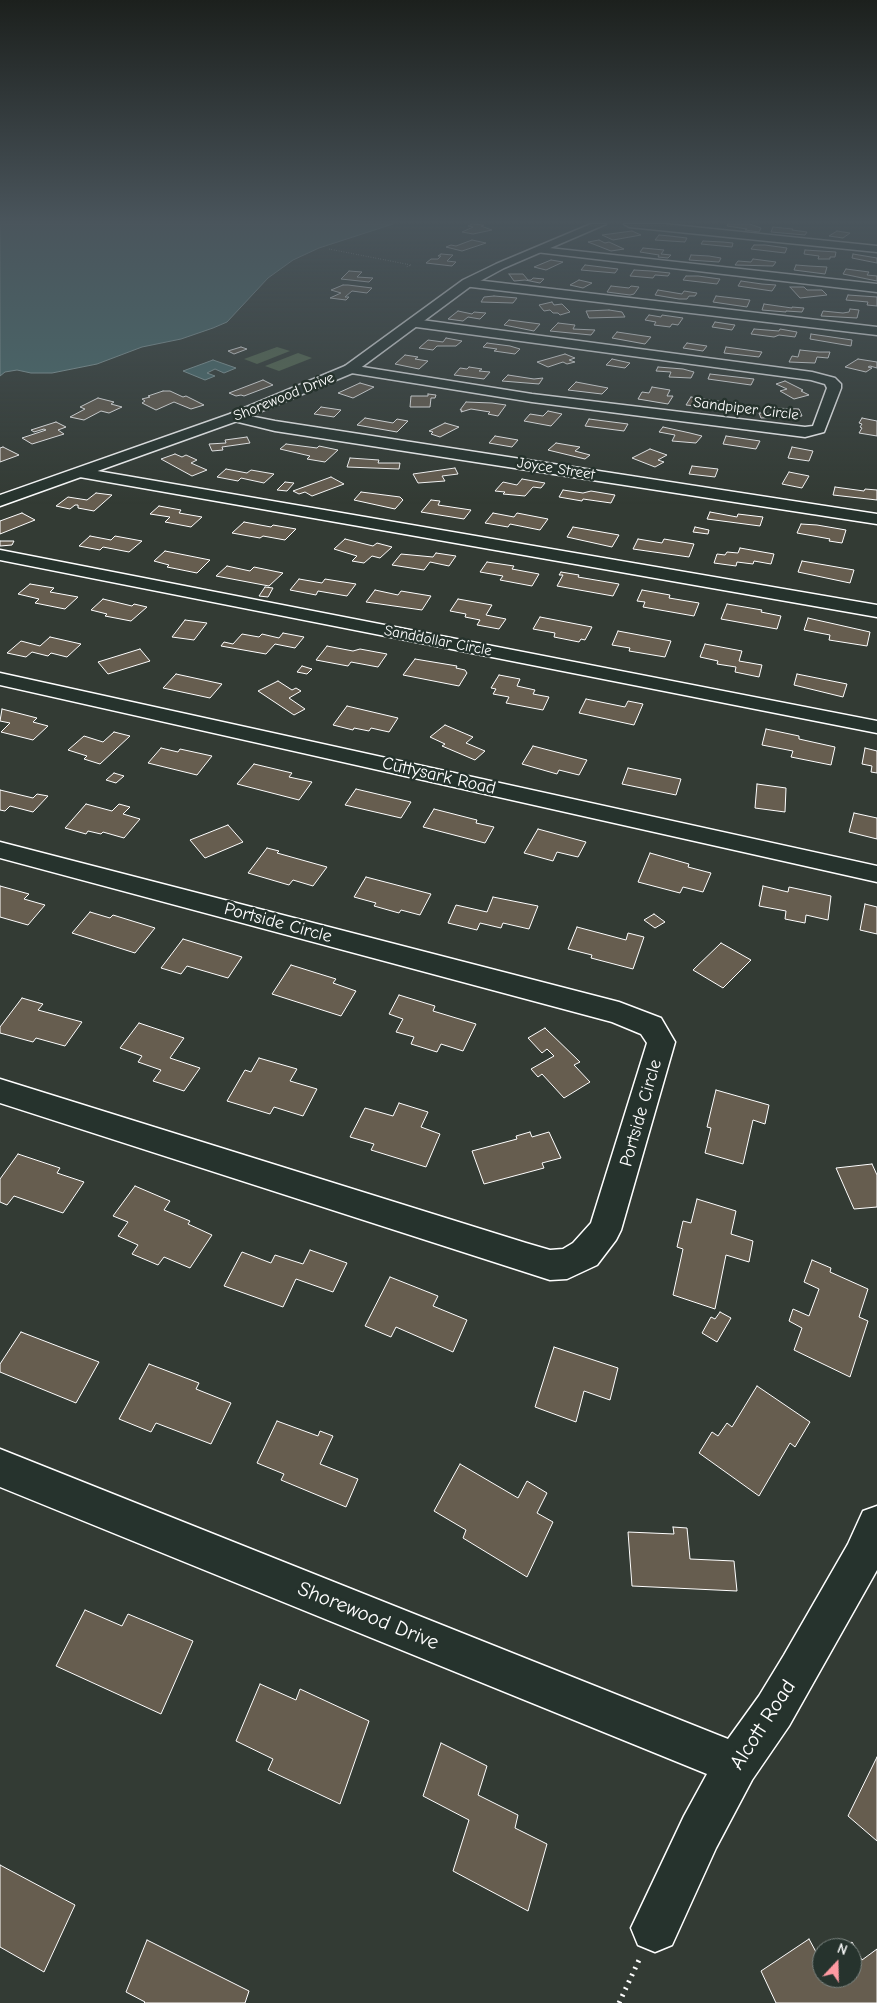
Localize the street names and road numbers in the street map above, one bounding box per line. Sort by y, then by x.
street label: Shorewood Drive [231,369,337,425]
street label: Sandpiper Circle [692,394,800,424]
street label: Joyce Street [516,454,596,484]
street label: Sanddollar Circle [383,622,493,660]
street label: Cuttysark Road [380,752,498,800]
street label: Portside Circle [222,898,334,948]
street label: Portside Circle [615,1057,667,1169]
street label: Shorewood Drive [294,1576,442,1656]
street label: Alcott Road [725,1675,801,1775]

